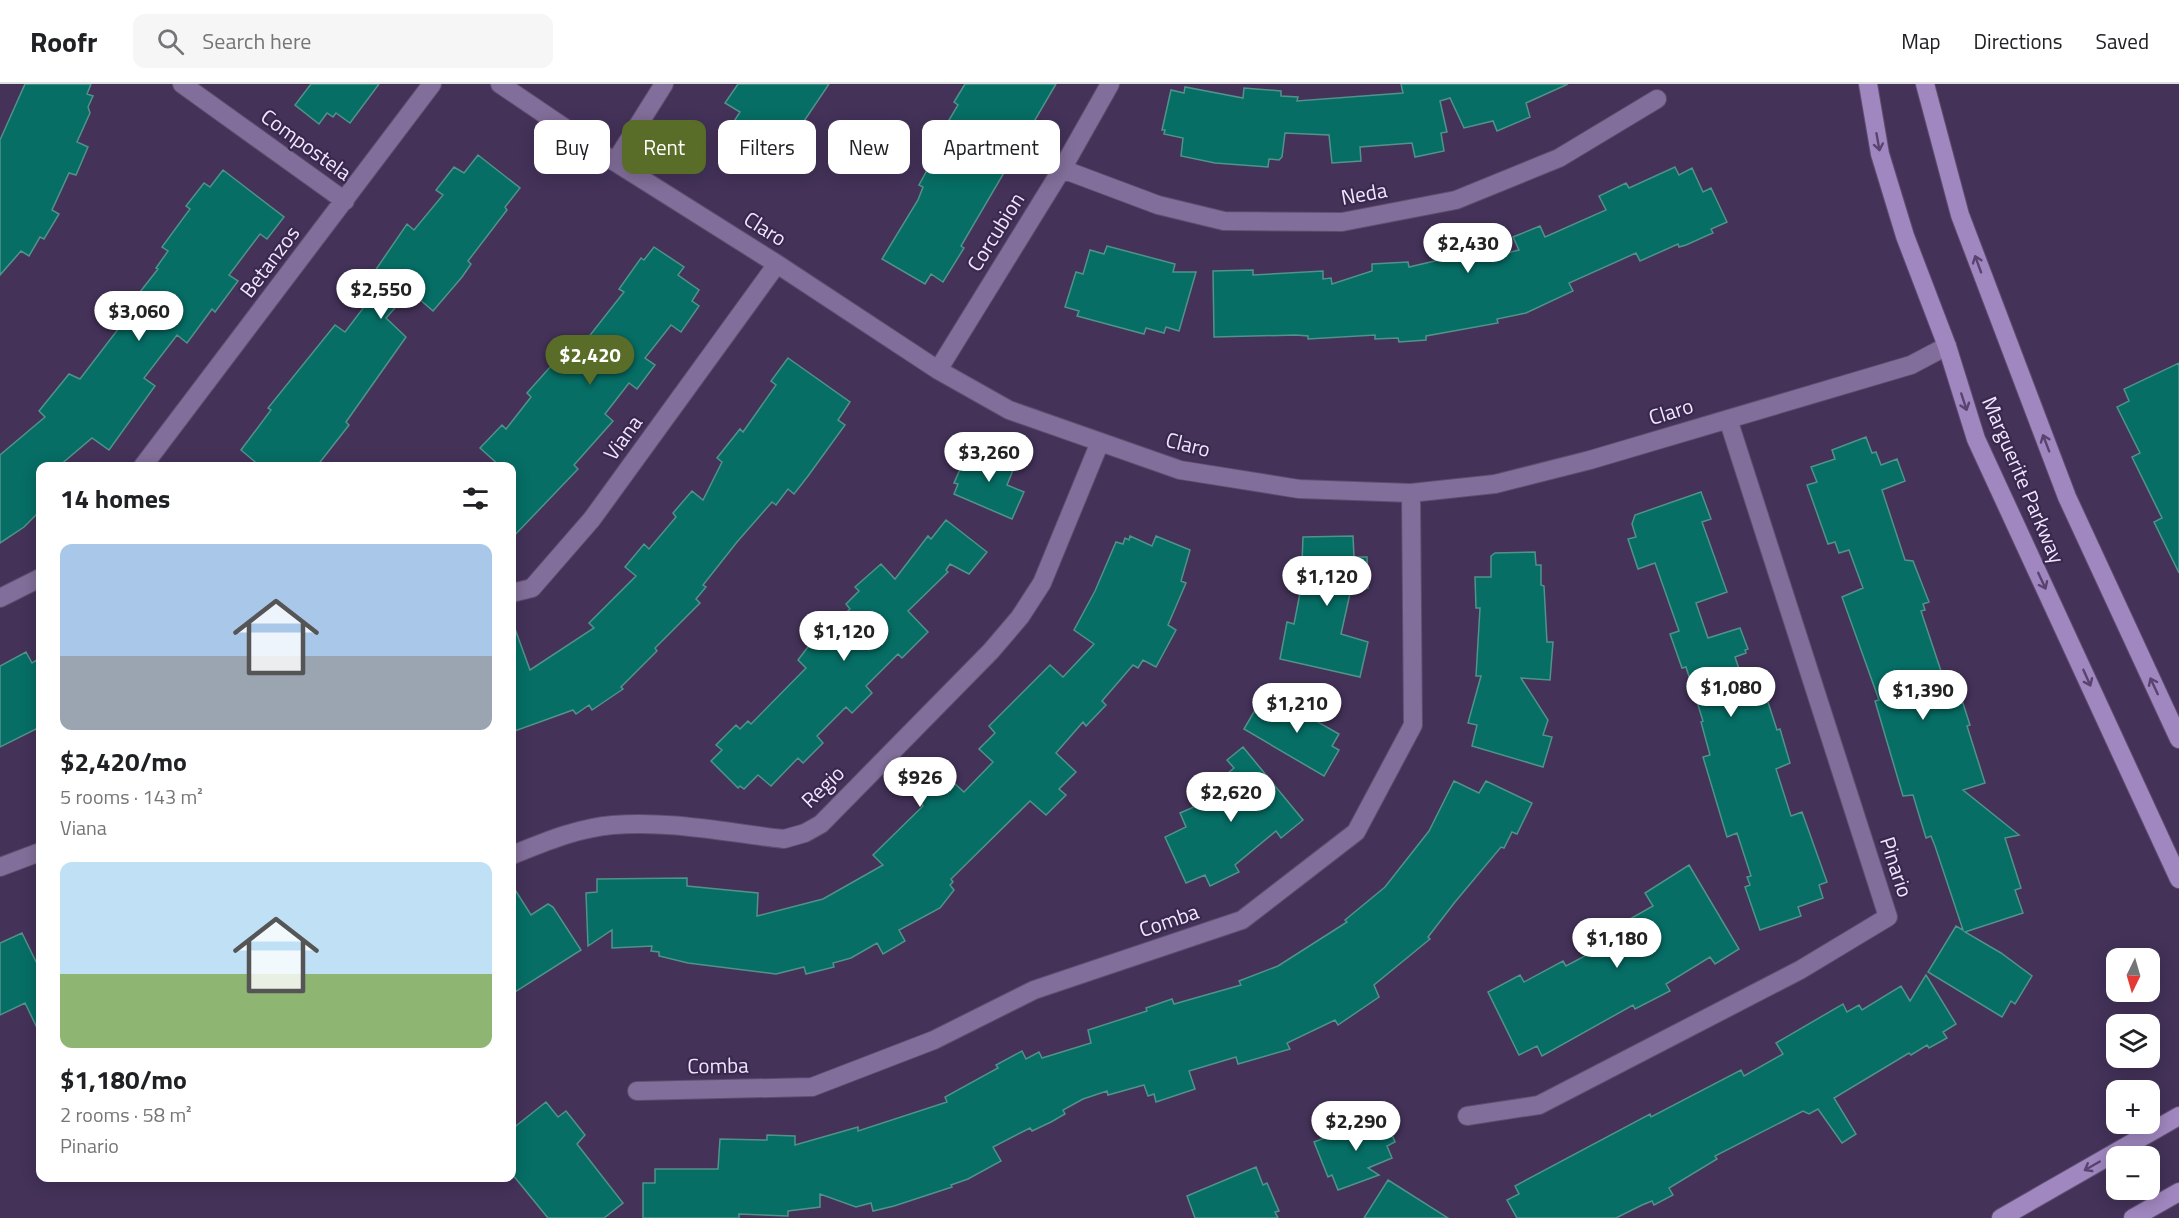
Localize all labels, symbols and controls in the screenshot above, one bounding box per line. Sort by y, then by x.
search box [133,14,553,68]
text: Roofr [30,20,97,63]
text: Search here [202,24,311,58]
icon: search [154,25,187,58]
text: Map [1901,25,1941,57]
text: Directions [1974,25,2063,57]
text: Saved [2096,25,2149,57]
street label: Compostela [255,100,359,188]
chip: Buy [534,120,610,174]
chip: Rent [622,120,706,174]
chip: Filters [718,120,816,174]
chip: New [828,120,910,174]
chip: Apartment [922,120,1060,174]
one-way arrow [1873,131,1884,151]
street label: Neda [1338,173,1390,213]
street label: Corcubion [958,186,1032,277]
street label: Claro [738,203,793,254]
street label: Betanzos [231,219,307,304]
pin: $2,430 [1419,223,1517,274]
text: $2,430 [1437,227,1499,258]
one-way arrow [1972,255,1983,274]
pin: $2,550 [332,269,430,320]
text: $2,550 [350,273,412,304]
pin: $3,060 [90,291,188,342]
text: $3,060 [108,295,170,326]
pin: $2,420 [541,335,639,386]
text: $2,420 [559,339,621,370]
street label: Claro [1645,389,1697,433]
street label: Marguerite Parkway [1974,391,2074,568]
one-way arrow [1960,392,1971,411]
street label: Viana [595,408,650,467]
street label: Claro [1163,423,1214,465]
pin: $3,260 [940,432,1038,483]
one-way arrow [2040,434,2051,452]
text: $3,260 [958,436,1020,467]
text: 14 homes [60,479,170,518]
icon: filters [459,482,492,515]
pin: $1,120 [1278,556,1376,607]
text: $1,120 [1296,560,1358,591]
one-way arrow [2037,571,2048,589]
icon: home [222,583,330,691]
pin: $1,120 [795,611,893,662]
text: $1,120 [813,615,875,646]
pin: $1,080 [1682,667,1780,718]
one-way arrow [2082,669,2093,687]
pin: $1,390 [1874,670,1972,721]
text: $1,080 [1700,671,1762,702]
text: $1,390 [1892,674,1954,705]
one-way arrow [2148,677,2160,695]
pin: $1,210 [1248,683,1346,734]
text: $1,210 [1266,687,1328,718]
text: $2,420/mo [60,742,187,781]
street label: Regio [793,757,851,815]
pin: $926 [884,757,956,808]
text: $926 [898,761,942,792]
pin: $2,620 [1182,772,1280,823]
text: $2,620 [1200,776,1262,807]
text: 5 rooms · 143 m² [60,781,203,812]
text: Viana [60,812,107,843]
street label: Pinario [1872,832,1922,901]
street label: Comba [1134,895,1203,945]
icon: home [222,901,330,1009]
pin: $1,180 [1568,918,1666,969]
text: $1,180 [1586,922,1648,953]
north arrow [2106,948,2160,1002]
map controls [2106,948,2160,1200]
button: layers [2106,1014,2160,1068]
street label: Comba [687,1048,749,1082]
text: $1,180/mo [60,1060,187,1099]
button: + [2106,1080,2160,1134]
text: 2 rooms · 58 m² [60,1099,192,1130]
pin: $2,290 [1307,1101,1405,1152]
text: $2,290 [1325,1105,1387,1136]
text: Pinario [60,1130,119,1161]
button: − [2106,1146,2160,1200]
one-way arrow [2084,1160,2101,1172]

